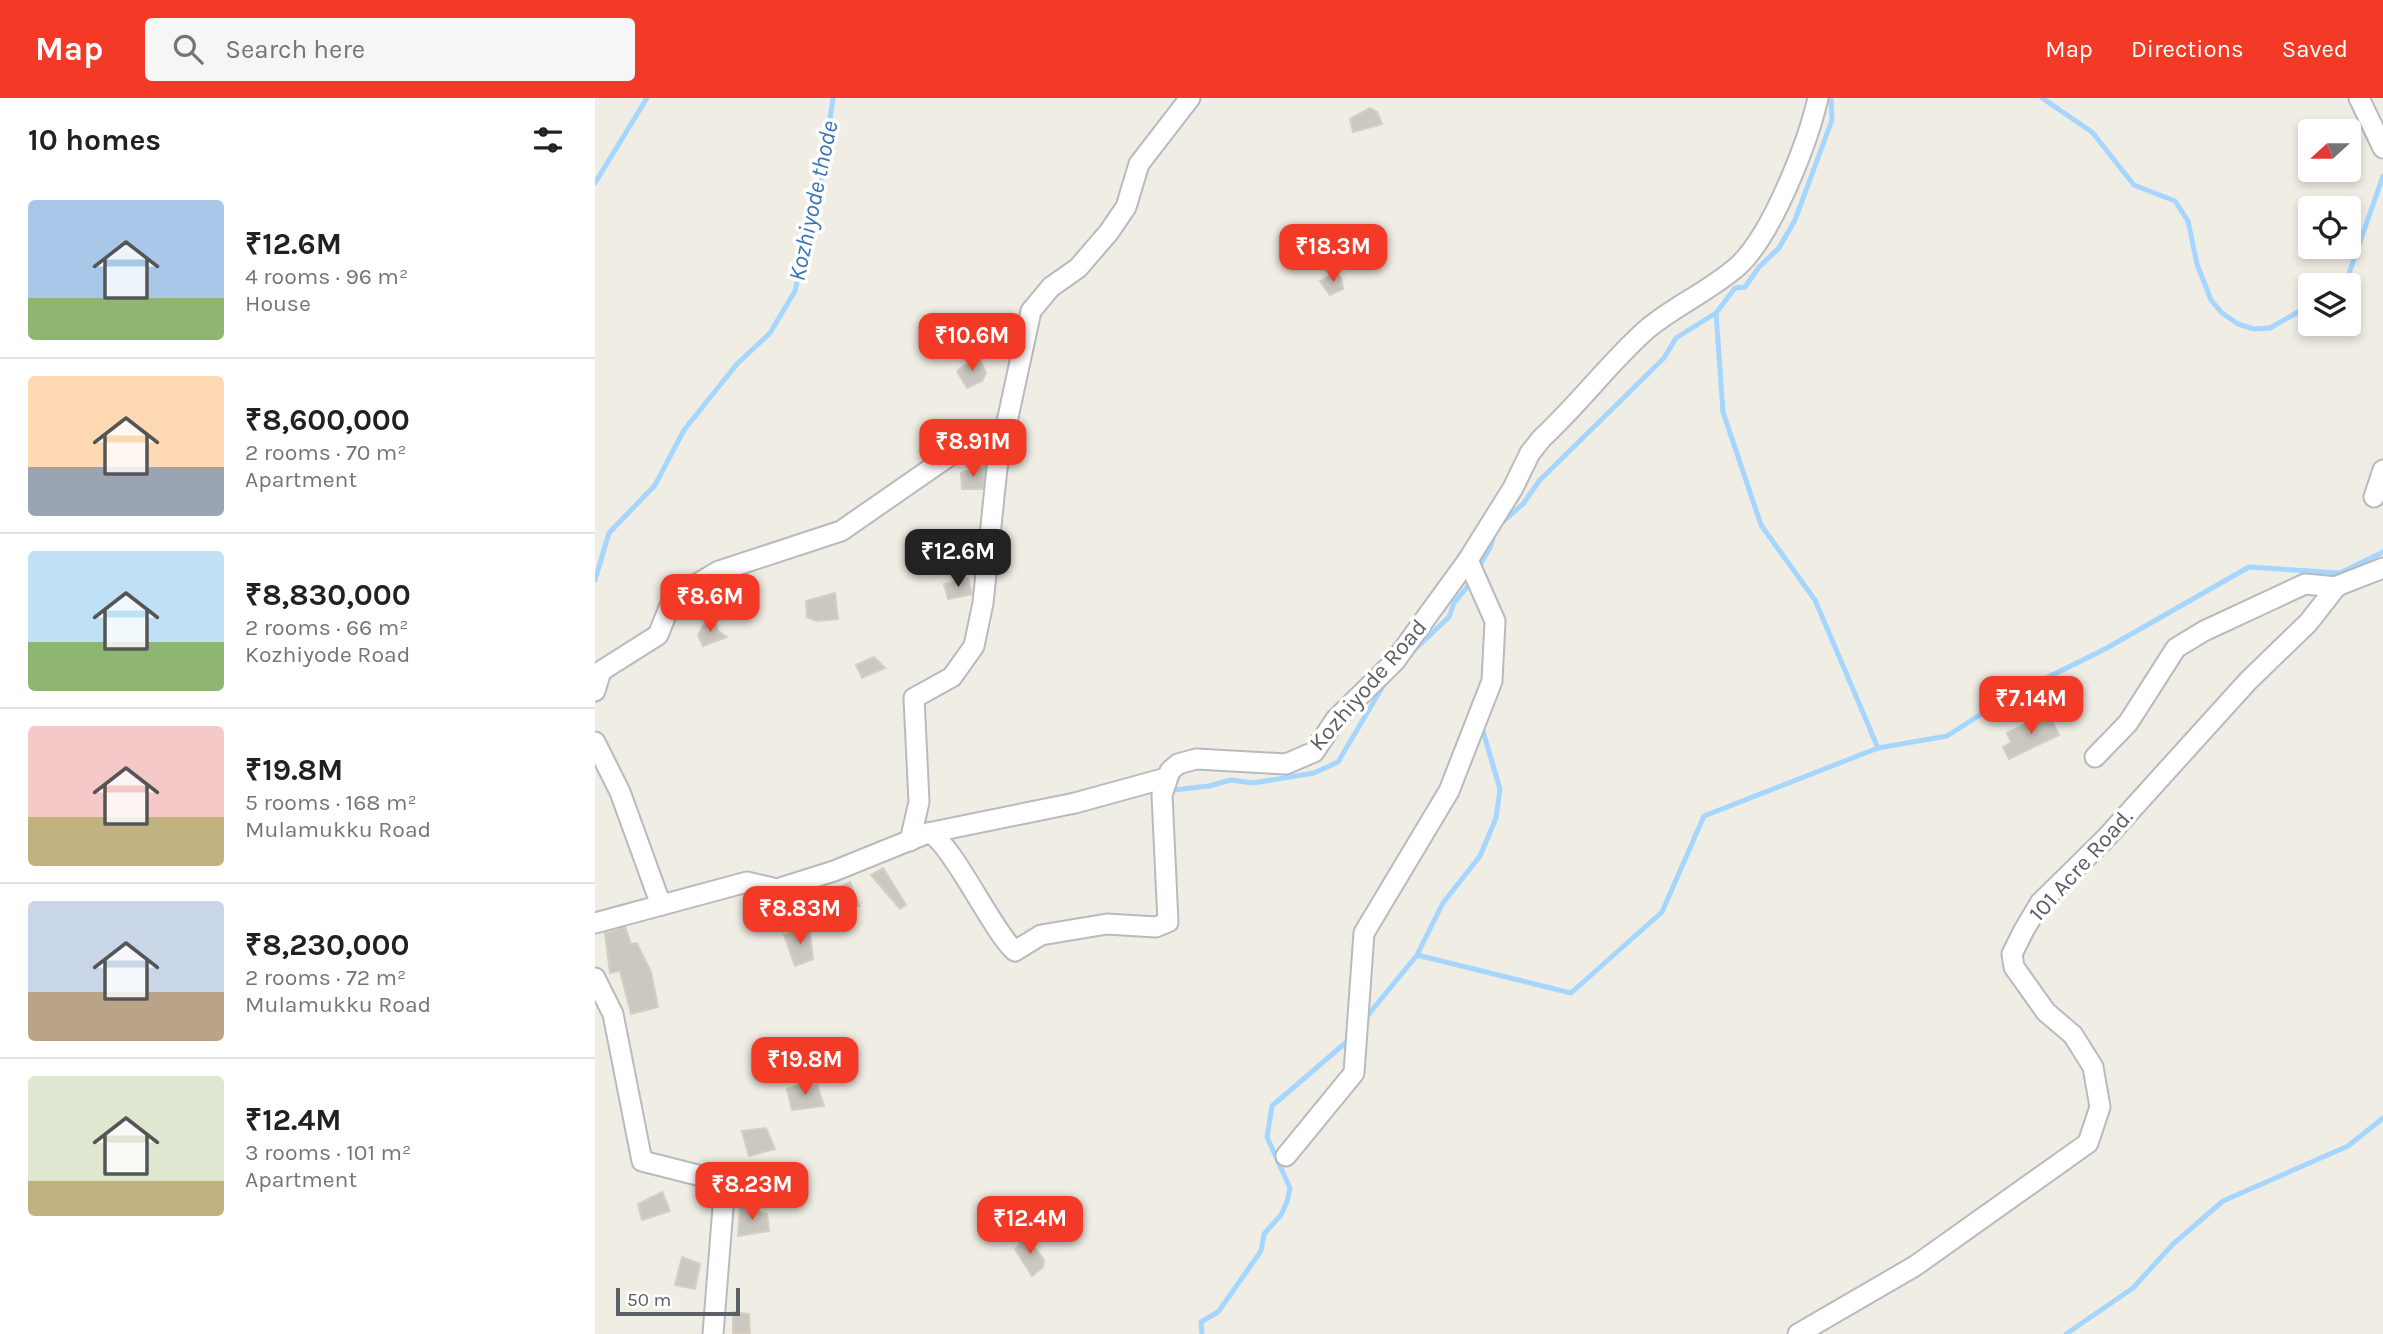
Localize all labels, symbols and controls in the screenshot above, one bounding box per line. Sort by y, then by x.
search box [145,18,635,81]
text: Map [35,30,103,68]
icon: search [169,30,207,68]
text: Search here [225,34,365,65]
text: Map [2045,35,2093,63]
text: Directions [2131,35,2244,63]
text: Saved [2282,35,2348,63]
water label: Kozhiyode thode [782,118,844,284]
north arrow [2298,119,2361,182]
map controls [2298,119,2361,336]
icon: filters [529,121,567,159]
text: 10 homes [28,122,161,158]
button: locate [2298,196,2361,259]
pin: ₹18.3M [1276,225,1390,284]
text: ₹12.6M [245,226,342,262]
icon: home [84,228,168,312]
text: ₹18.3M [1295,233,1371,260]
text: 4 rooms · 96 m² [245,263,408,290]
button: layers [2298,273,2361,336]
text: House [245,290,311,317]
pin: ₹10.6M [915,314,1029,373]
text: ₹10.6M [935,322,1009,349]
text: ₹8,600,000 [245,402,410,438]
icon: home [84,404,168,488]
pin: ₹8.91M [916,420,1030,479]
text: ₹8.91M [935,428,1011,455]
text: 2 rooms · 70 m² [245,439,407,466]
text: Apartment [245,466,357,493]
pin: ₹12.6M [901,530,1015,589]
text: ₹12.6M [921,538,995,565]
pin: ₹8.6M [661,574,759,634]
text: ₹8,830,000 [245,577,411,613]
icon: home [84,579,168,663]
text: ₹8.6M [676,583,744,610]
text: 2 rooms · 66 m² [245,614,408,641]
street label: Kozhiyode Road [1304,614,1432,756]
text: Kozhiyode Road [245,641,410,668]
pin: ₹7.14M [1974,676,2088,736]
text: ₹7.14M [1995,685,2067,712]
text: ₹19.8M [245,752,343,788]
icon: home [84,754,168,838]
text: 5 rooms · 168 m² [245,789,417,816]
street label: 101 Acre Road. [2023,803,2139,927]
text: Mulamukku Road [245,816,431,843]
pin: ₹8.83M [743,886,857,946]
text: ₹8.83M [759,895,841,922]
text: ₹8,230,000 [245,927,409,963]
icon: home [84,929,168,1013]
text: 2 rooms · 72 m² [245,964,406,991]
text: Mulamukku Road [245,991,431,1018]
pin: ₹19.8M [748,1038,862,1097]
text: ₹19.8M [767,1046,843,1073]
text: ₹12.4M [245,1102,342,1138]
icon: home [84,1104,168,1188]
text: 3 rooms · 101 m² [245,1139,411,1166]
pin: ₹8.23M [695,1162,809,1222]
text: Apartment [245,1166,357,1193]
text: ₹8.23M [711,1171,793,1198]
pin: ₹12.4M [973,1196,1087,1256]
text: ₹12.4M [993,1205,1067,1232]
scale bar [616,1285,740,1317]
text: 50 m [627,1289,671,1311]

